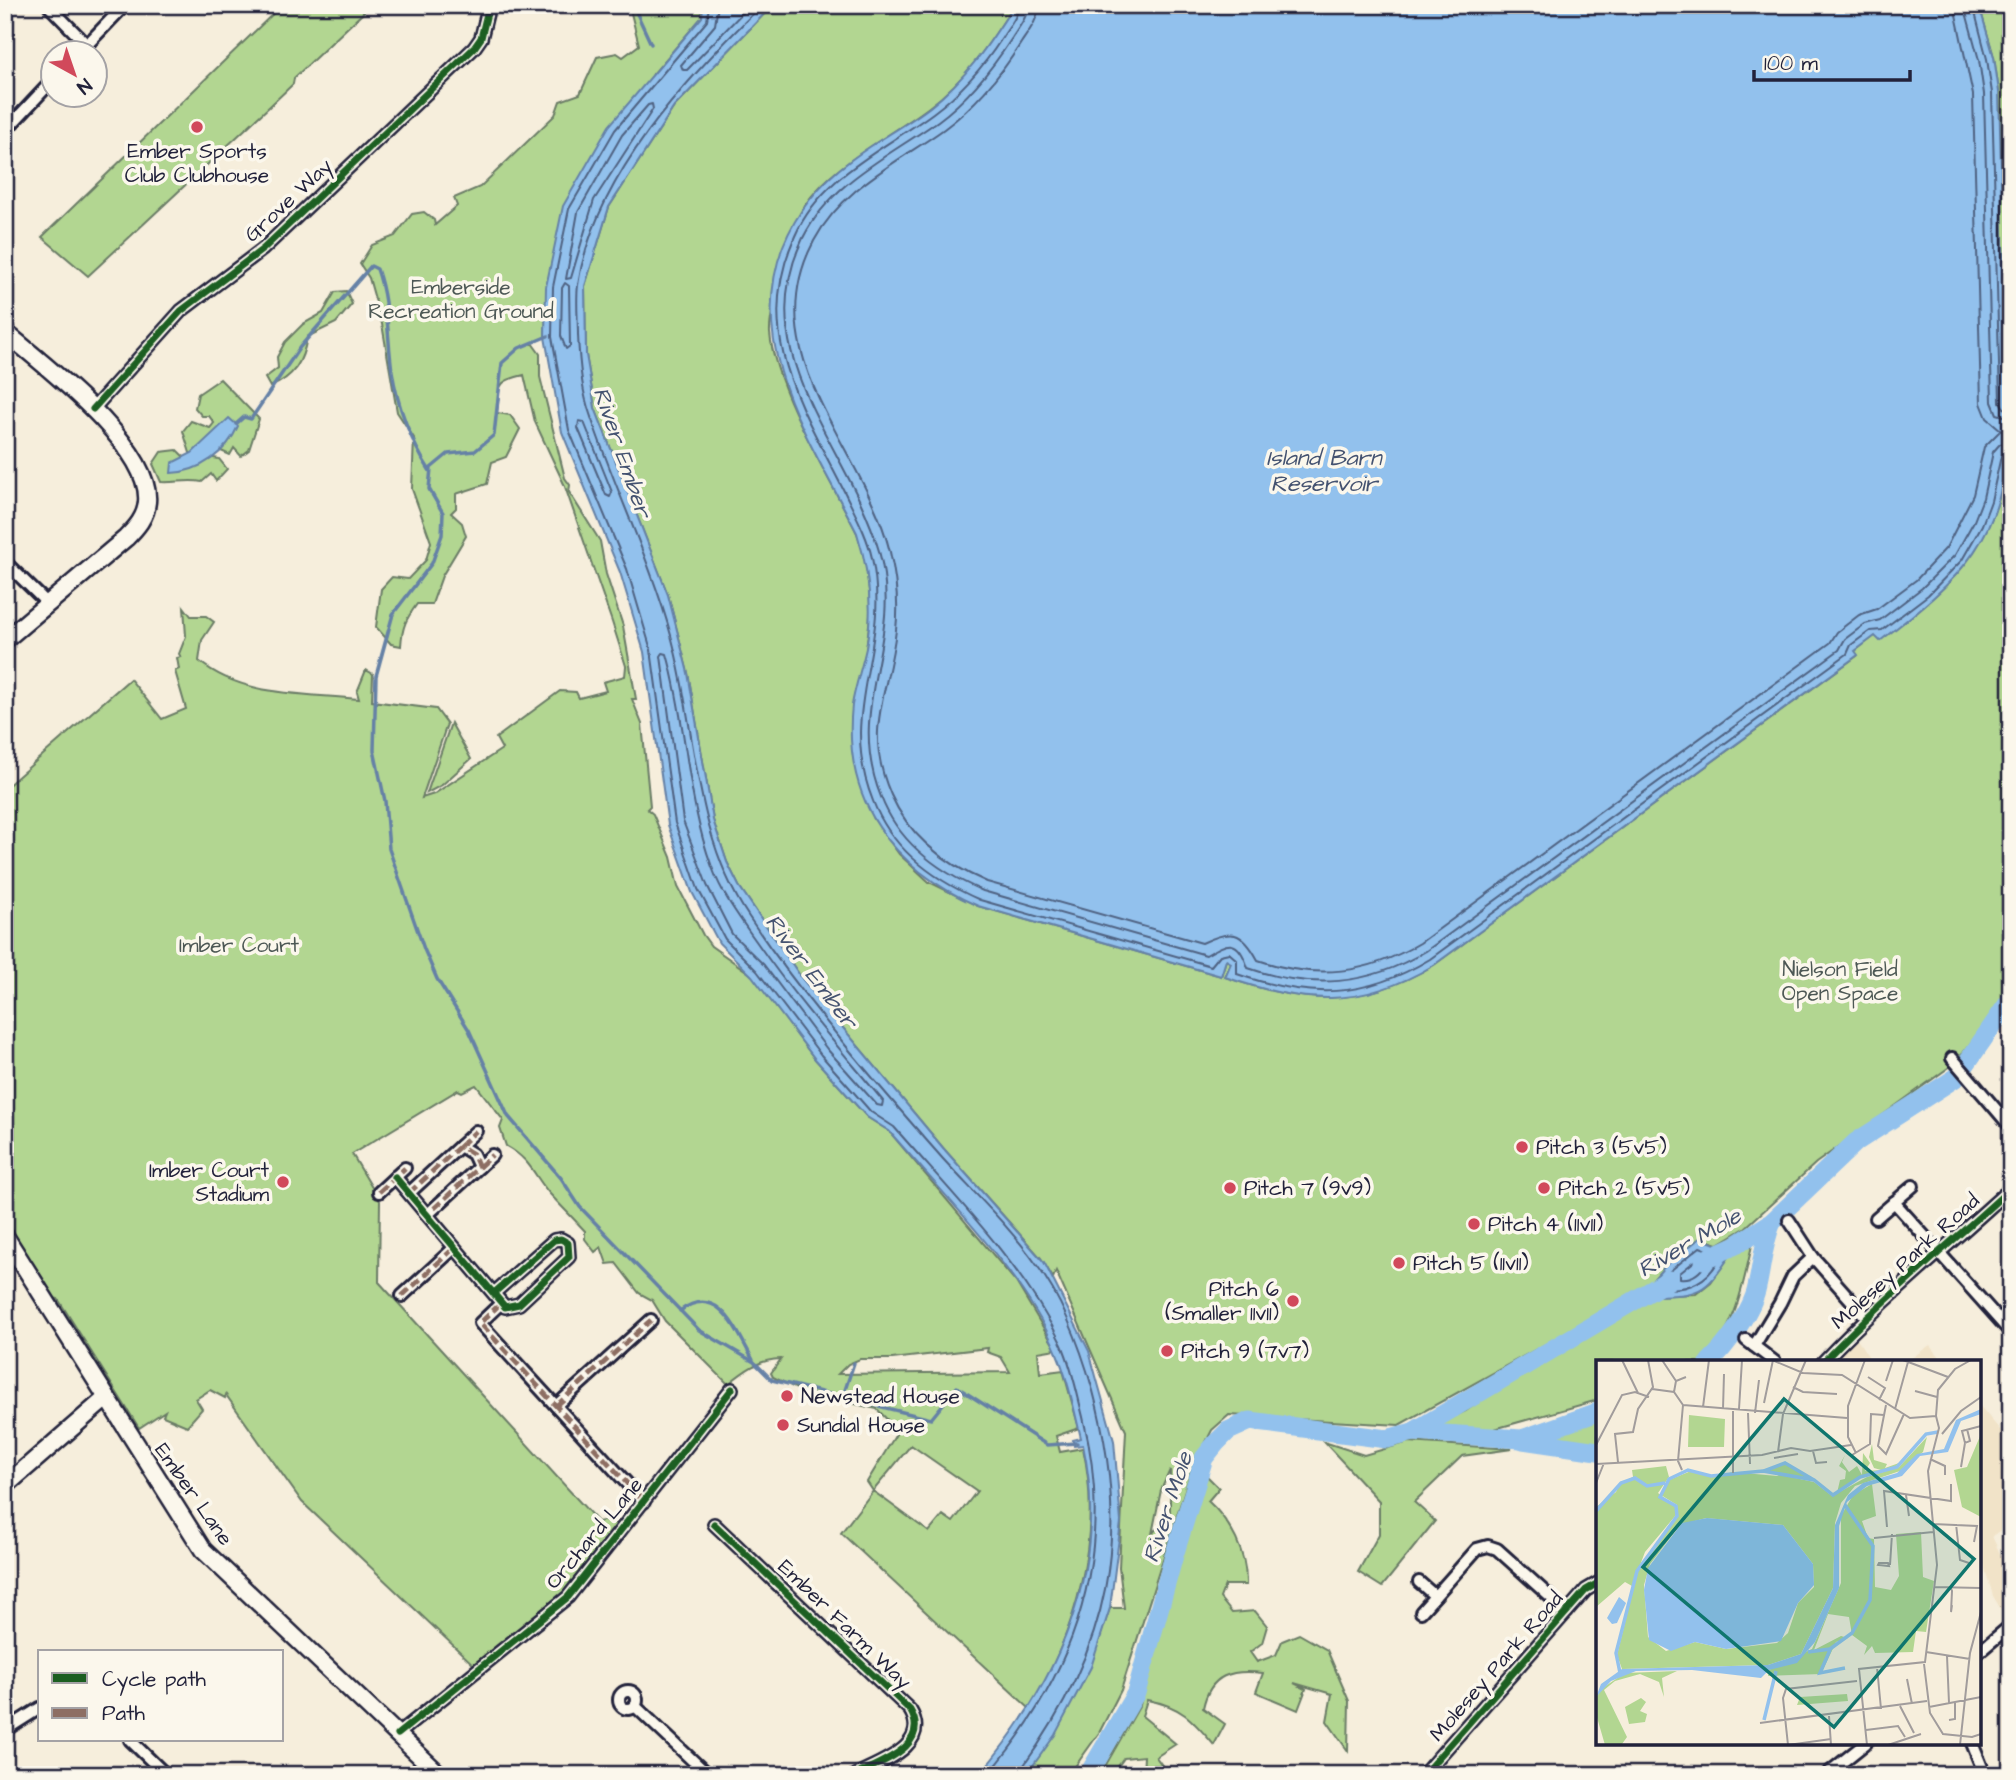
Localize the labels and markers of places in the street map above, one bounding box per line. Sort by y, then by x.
marker: Ember Sports Club Clubhouse [189,119,205,135]
place label: Ember Sports Club Clubhouse [125,137,269,190]
place label: Pitch 3 (5v5) [1536,1133,1667,1162]
marker: Pitch 3 (5v5) [1514,1139,1530,1155]
place label: Imber Court Stadium [149,1156,270,1209]
marker: Imber Court Stadium [275,1174,291,1190]
place label: Pitch 7 (9v9) [1244,1174,1371,1203]
place label: Pitch 2 (5v5) [1558,1174,1690,1203]
marker: Pitch 7 (9v9) [1222,1180,1238,1196]
marker: Pitch 2 (5v5) [1536,1180,1552,1196]
place label: Pitch 4 (11v11) [1488,1210,1603,1239]
marker: Pitch 4 (11v11) [1466,1216,1482,1232]
place label: Pitch 5 (11v11) [1413,1249,1529,1278]
marker: Pitch 5 (11v11) [1391,1255,1407,1271]
place label: Pitch 6 (Smaller 11v11) [1165,1275,1279,1328]
marker: Pitch 6 (Smaller 11v11) [1285,1293,1301,1309]
place label: Pitch 9 (7v7) [1181,1337,1309,1366]
marker: Pitch 9 (7v7) [1159,1343,1175,1359]
place label: Newstead House [801,1382,960,1411]
marker: Newstead House [779,1388,795,1404]
place label: Sundial House [797,1411,925,1440]
marker: Sundial House [775,1417,791,1433]

